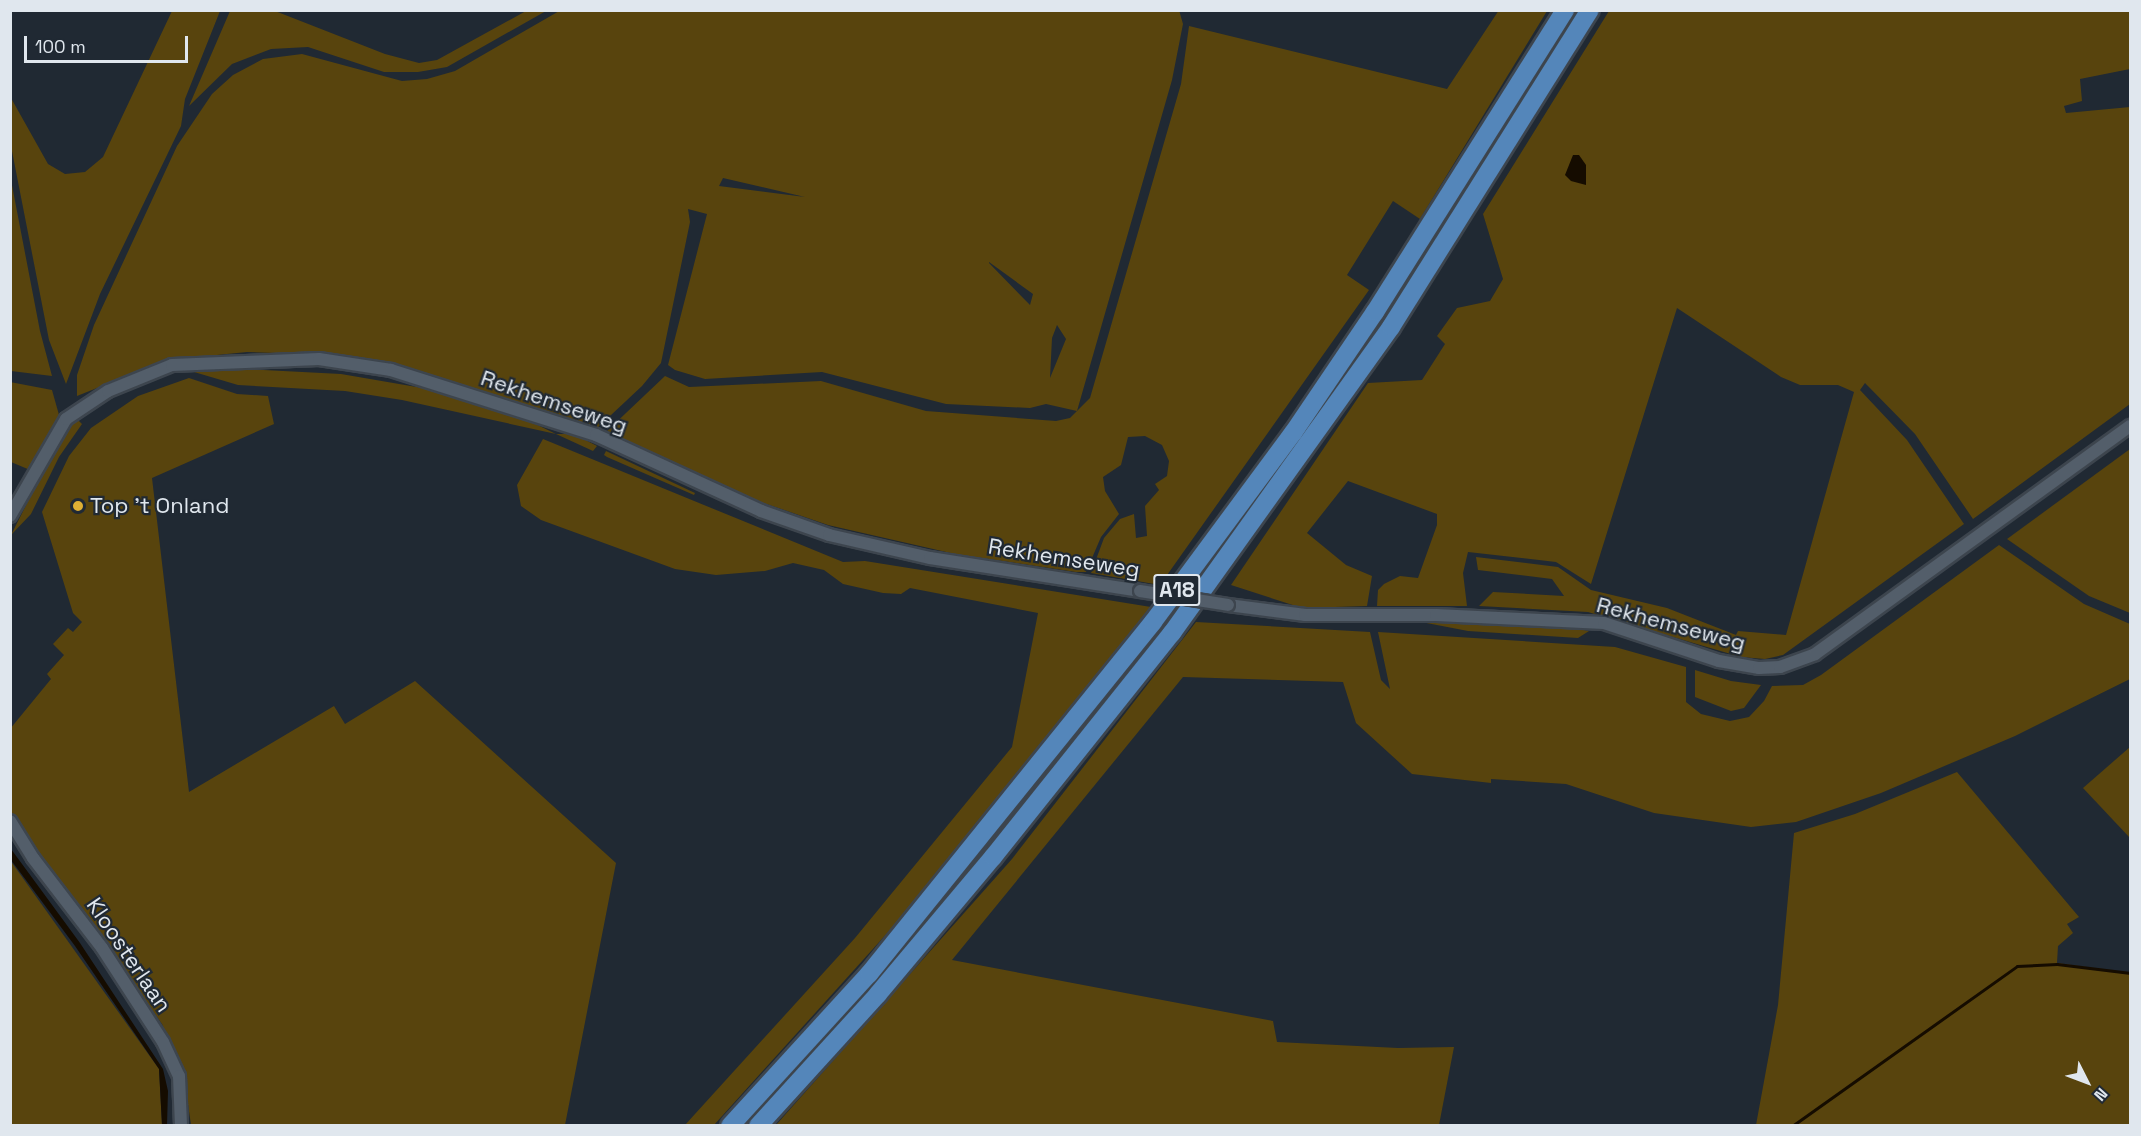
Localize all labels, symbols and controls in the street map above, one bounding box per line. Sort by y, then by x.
scale bar [27,24,190,62]
text: 100 m [35,35,86,58]
street label: Rekhemseweg [477,365,631,439]
place label: Top 't Onland [90,493,229,519]
marker: Top 't Onland [71,499,85,513]
street label: Rekhemseweg [986,533,1142,583]
road number: A18 [1153,572,1201,608]
street label: Rekhemseweg [1594,591,1748,657]
street label: Kloosterlaan [81,893,177,1017]
north arrow [2057,1052,2117,1112]
text: N [2089,1083,2112,1105]

